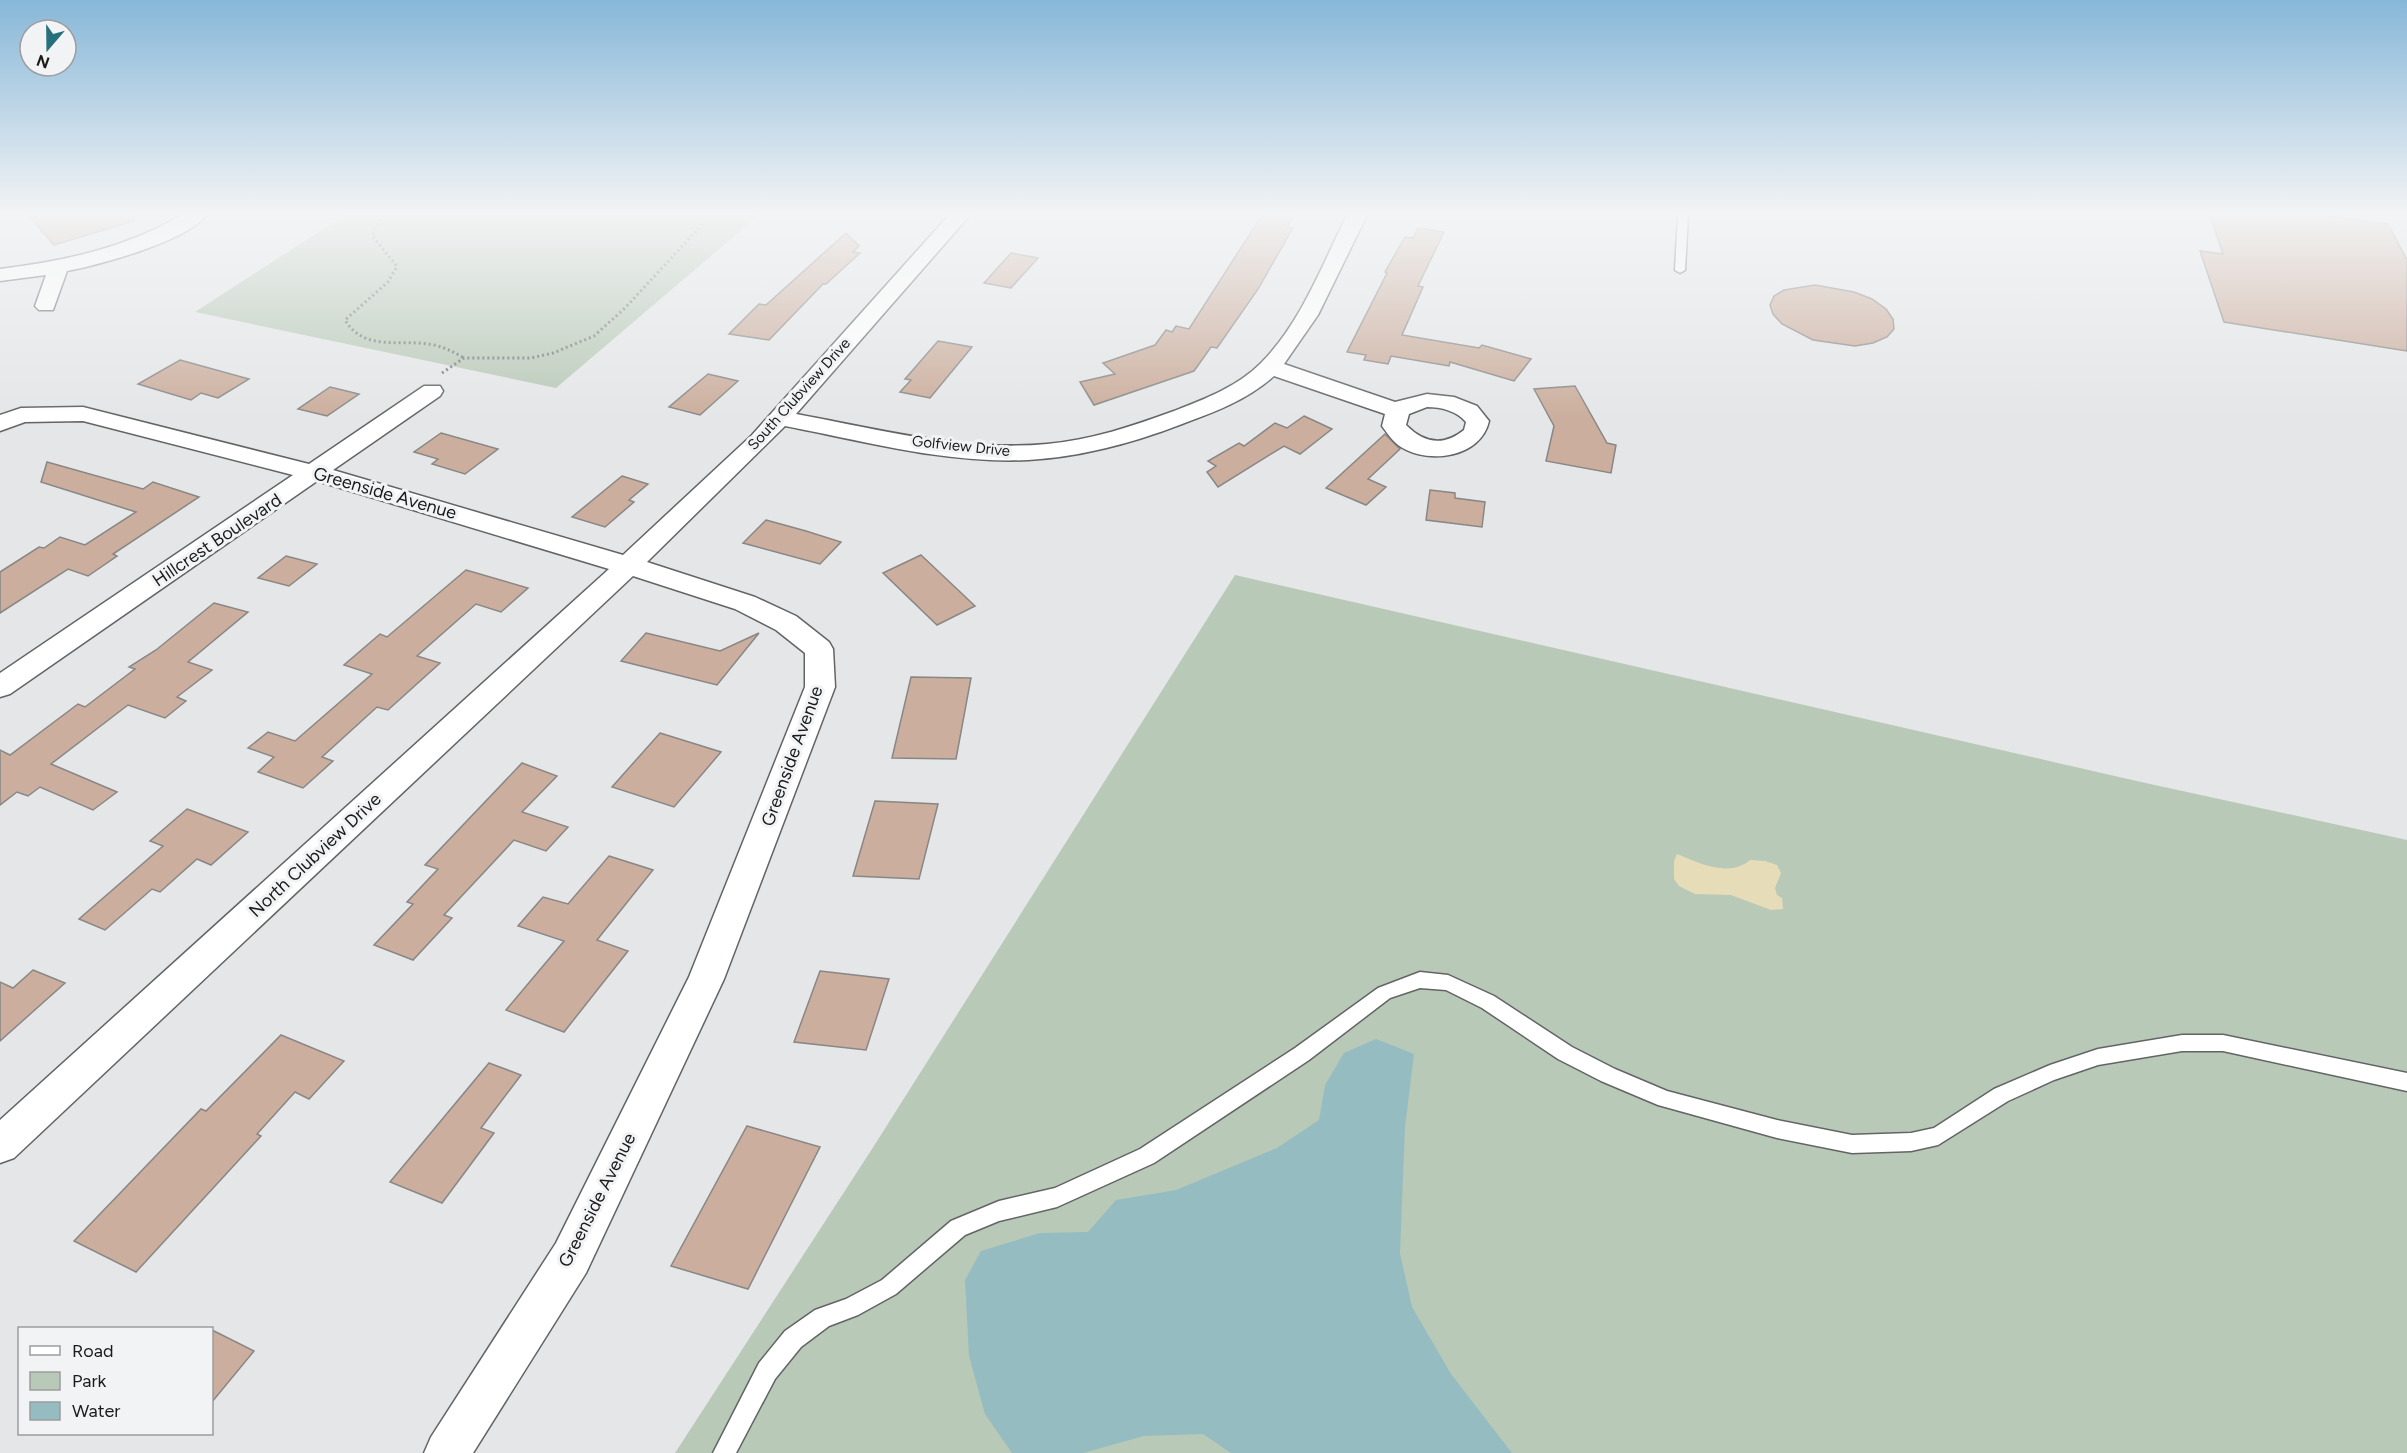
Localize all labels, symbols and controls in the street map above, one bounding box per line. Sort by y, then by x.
north arrow [18,18,78,78]
text: N [34,51,52,73]
street label: South Clubview Drive [744,334,854,454]
street label: Golfview Drive [911,432,1011,460]
street label: Greenside Avenue [311,462,459,524]
street label: Hillcrest Boulevard [148,489,286,591]
street label: Greenside Avenue [756,683,828,829]
street label: North Clubview Drive [244,788,386,922]
street label: Greenside Avenue [554,1129,640,1271]
legend [18,1327,213,1435]
text: Road [72,1340,113,1362]
text: Park [72,1370,107,1392]
text: Water [72,1400,120,1422]

